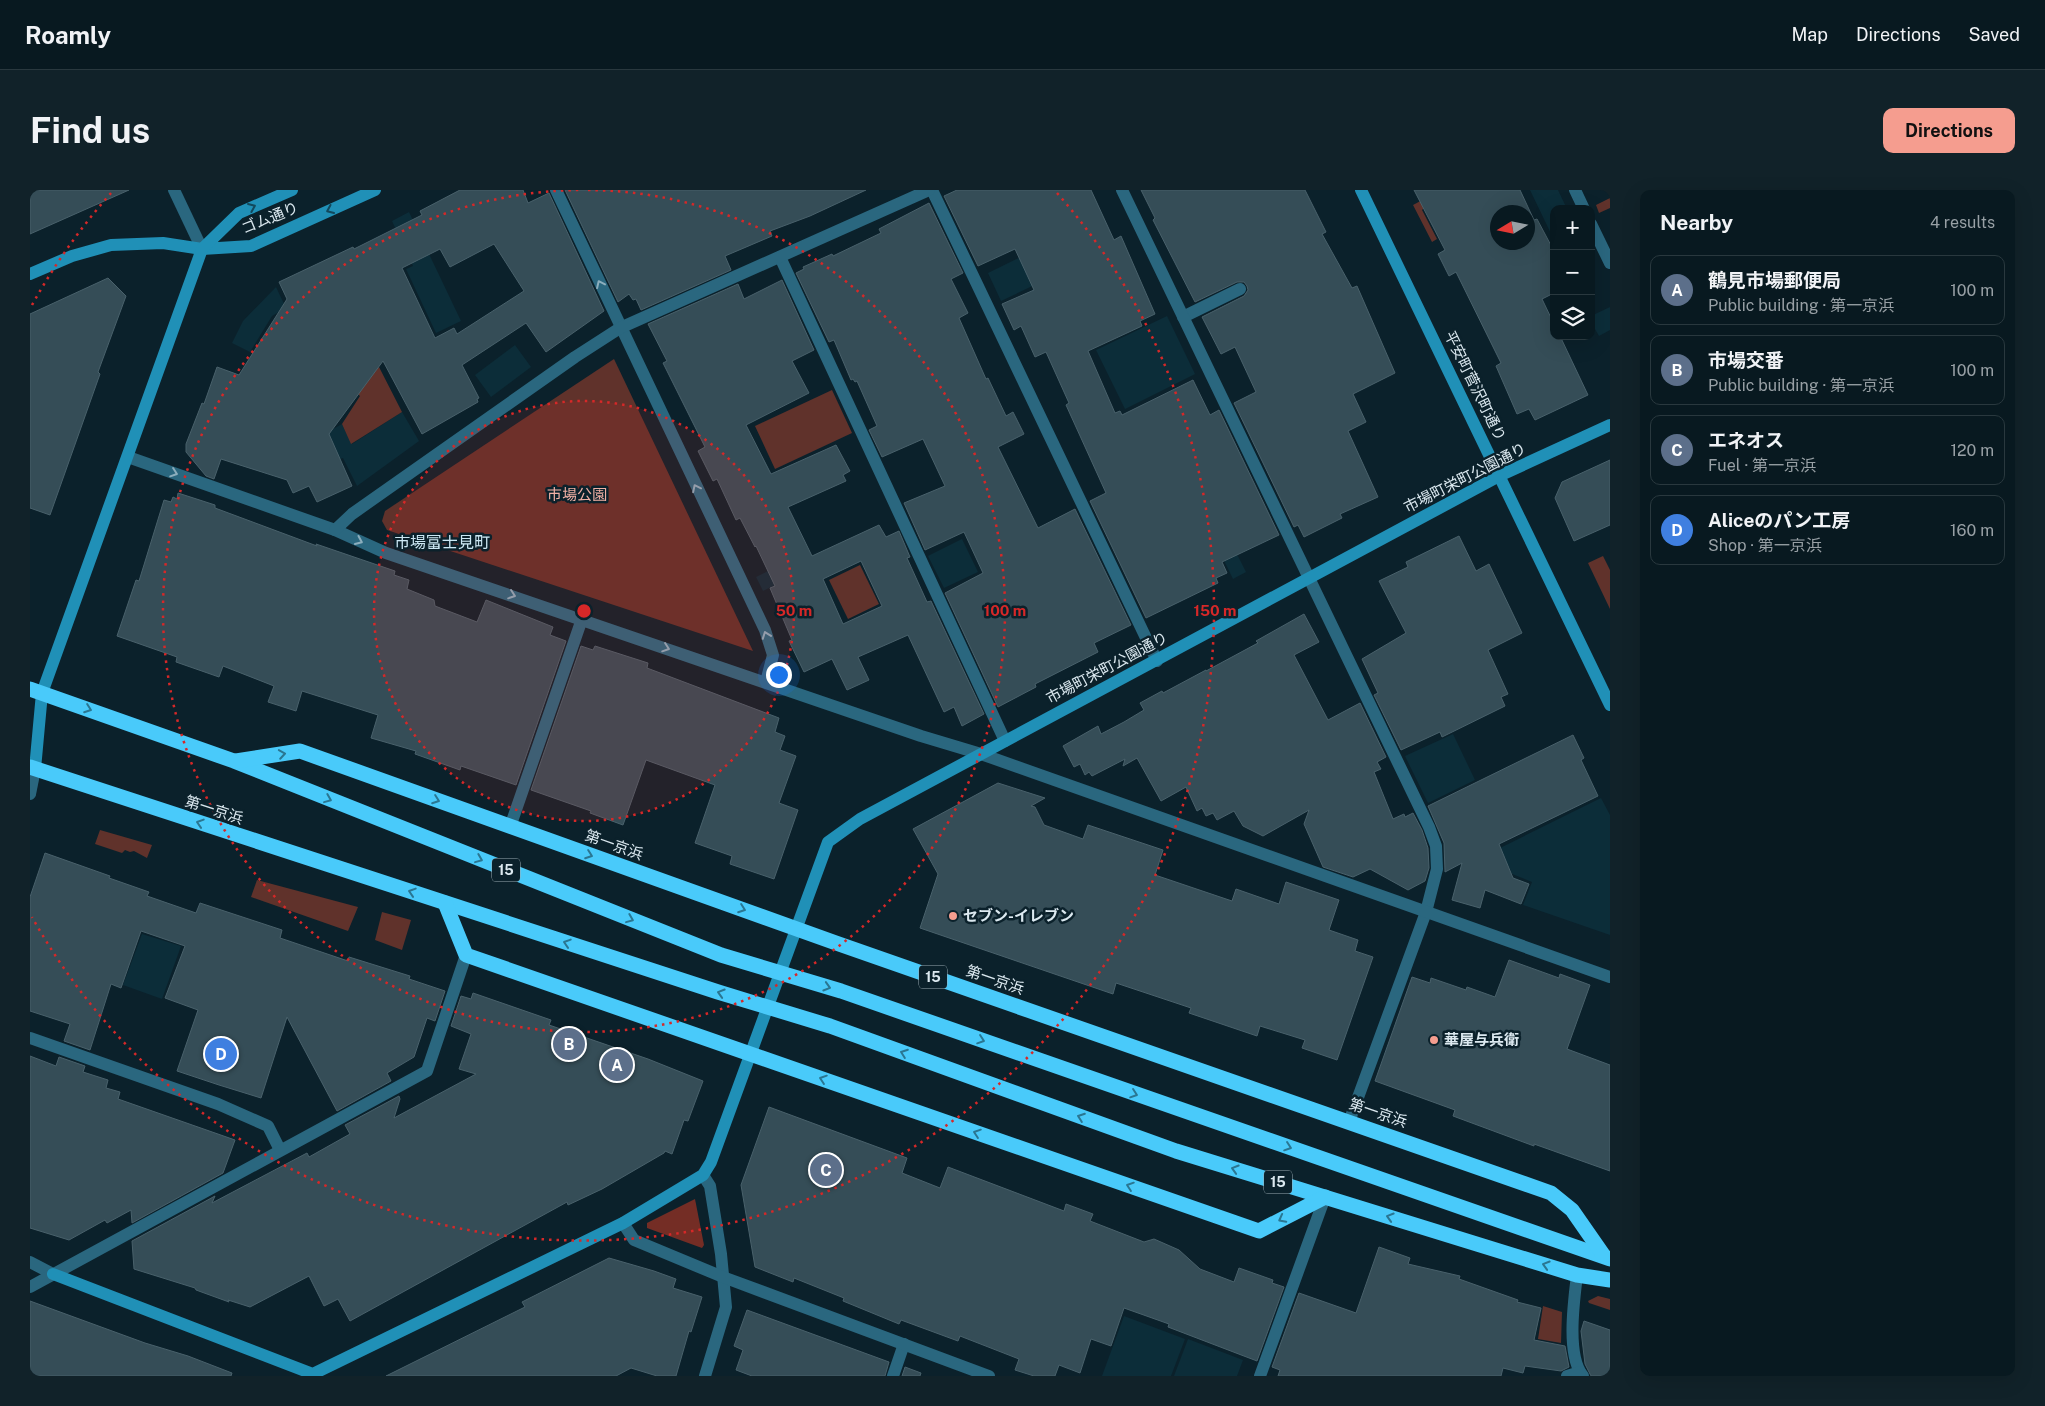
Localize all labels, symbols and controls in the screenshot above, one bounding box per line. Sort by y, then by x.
text: Roamly [25,21,111,49]
text: Map [1791,24,1828,45]
text: Directions [1856,24,1941,45]
text: Saved [1969,24,2020,45]
button: Directions [1883,108,2015,153]
text: Find us [30,110,150,151]
street label: ゴム通り [239,198,301,237]
one-way arrow [247,203,256,214]
one-way arrow [326,204,335,214]
north arrow [1490,205,1535,250]
map controls [1550,205,1595,340]
button: + [1550,205,1595,250]
text: Nearby [1660,210,1733,235]
text: 4 results [1930,213,1995,232]
button: − [1550,250,1595,295]
text: 鶴見市場郵便局 [1708,269,1841,291]
one-way arrow [596,280,606,289]
text: A [1671,281,1683,300]
text: 100 m [1950,281,1994,300]
button: layers [1550,295,1595,340]
text: Public building · 第一京浜 [1708,296,1894,315]
street label: 平安町菅沢町通り [1442,328,1509,443]
text: 市場交番 [1708,349,1784,371]
text: B [1672,361,1682,380]
text: 100 m [1950,361,1994,380]
text: Public building · 第一京浜 [1708,376,1894,395]
text: エネオス [1708,429,1784,451]
street label: 市場町栄町公園通り [1401,439,1529,516]
text: C [1671,441,1683,460]
text: 120 m [1950,441,1994,460]
text: Fuel · 第一京浜 [1708,456,1816,475]
one-way arrow [169,467,177,477]
one-way arrow [692,485,702,494]
park label: 市場公園 [547,486,607,503]
text: Aliceのパン工房 [1708,509,1850,531]
text: D [1671,521,1683,540]
text: 160 m [1950,521,1994,540]
district label: 市場富士見町 [394,533,490,552]
one-way arrow [354,534,363,545]
text: Shop · 第一京浜 [1708,536,1822,555]
one-way arrow [507,589,516,599]
centre of rings [575,602,593,620]
text: 50 m [776,602,812,619]
text: 100 m [984,602,1026,619]
text: 150 m [1193,602,1237,619]
street label: 市場町栄町公園通り [1043,628,1170,707]
one-way arrow [762,631,772,640]
one-way arrow [661,642,670,652]
your location [766,662,792,688]
one-way arrow [83,703,91,713]
one-way arrow [278,749,287,759]
street label: 第一京浜 [183,792,245,827]
one-way arrow [323,793,332,804]
one-way arrow [431,794,440,804]
one-way arrow [196,819,204,829]
street label: 第一京浜 [583,826,645,863]
one-way arrow [584,849,593,859]
one-way arrow [474,853,483,864]
road number: 15 [492,858,520,882]
one-way arrow [408,888,417,898]
one-way arrow [737,903,746,913]
place label: セブン-イレブン [963,907,1074,924]
marker: セブン-イレブン [947,910,959,922]
one-way arrow [625,913,634,924]
one-way arrow [563,938,571,948]
street label: 第一京浜 [964,962,1026,997]
road number: 15 [919,966,947,989]
one-way arrow [823,982,831,992]
one-way arrow [717,989,726,999]
pin: B [553,1025,585,1063]
place label: 華屋与兵衛 [1444,1031,1519,1048]
one-way arrow [976,1034,985,1044]
marker: 華屋与兵衛 [1428,1034,1440,1046]
pin: D [205,1035,237,1073]
pin: A [601,1046,633,1084]
one-way arrow [901,1049,909,1059]
one-way arrow [819,1075,828,1085]
one-way arrow [1129,1088,1138,1098]
street label: 第一京浜 [1347,1095,1409,1130]
one-way arrow [1078,1113,1086,1123]
one-way arrow [973,1128,981,1138]
one-way arrow [1283,1141,1291,1151]
pin: C [810,1151,842,1189]
one-way arrow [1232,1165,1240,1175]
road number: 15 [1264,1170,1292,1194]
one-way arrow [1126,1182,1135,1192]
one-way arrow [1278,1213,1287,1223]
one-way arrow [1387,1213,1395,1223]
one-way arrow [1542,1261,1550,1271]

